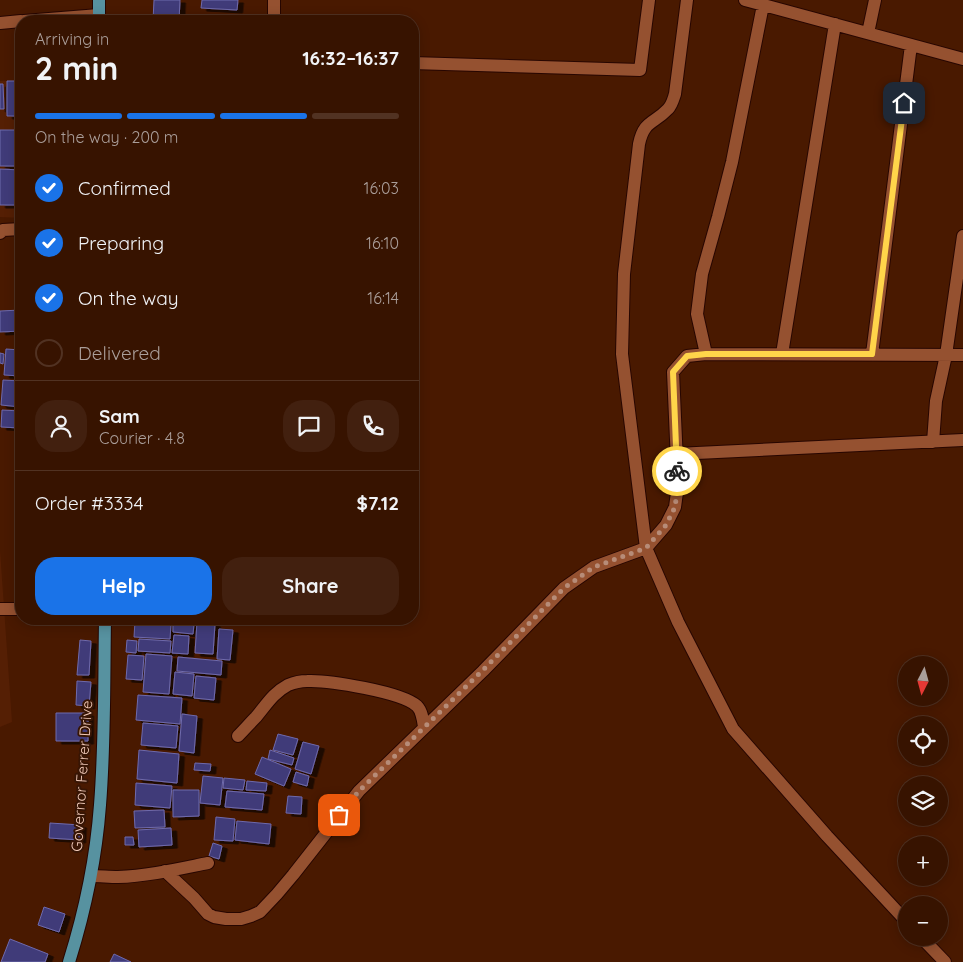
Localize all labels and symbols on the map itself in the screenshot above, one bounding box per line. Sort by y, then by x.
pin [883,82,925,124]
courier [652,446,702,496]
north arrow [898,656,948,706]
street label: Governor Ferrer Drive [67,700,96,852]
pin [318,794,360,836]

